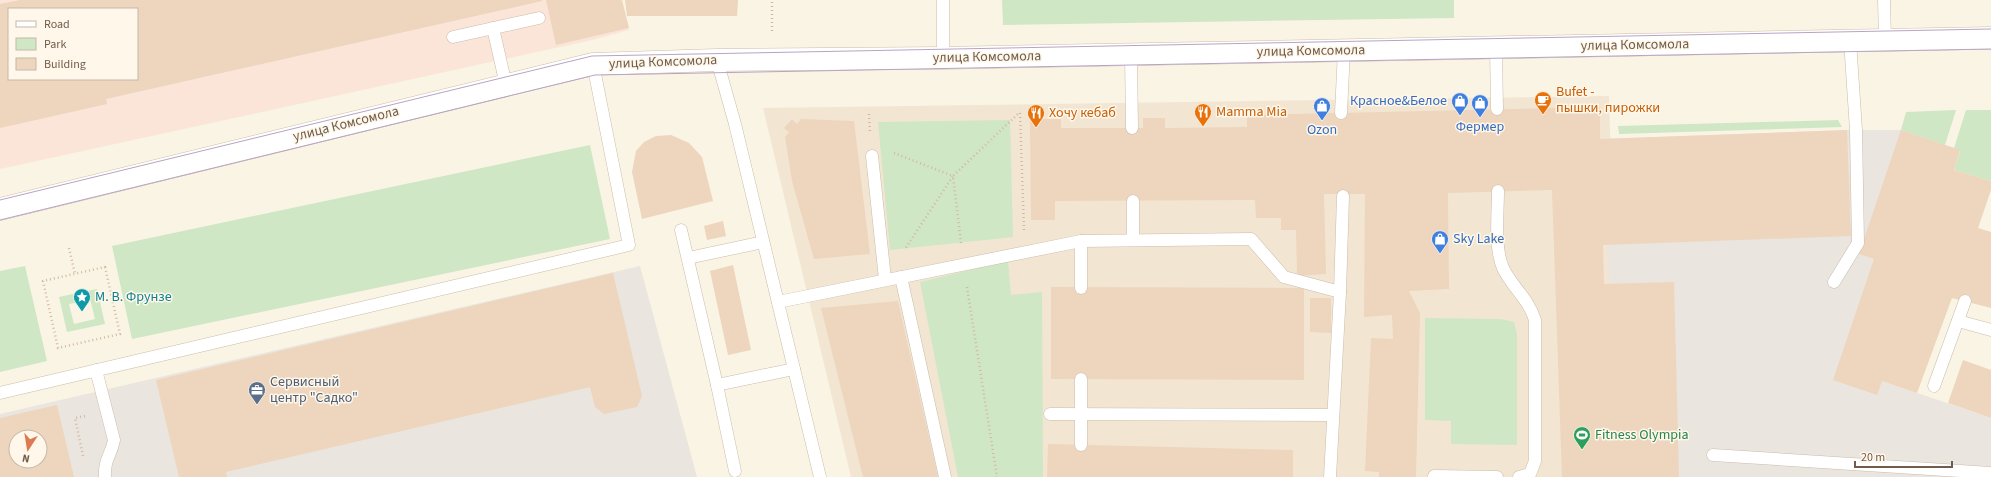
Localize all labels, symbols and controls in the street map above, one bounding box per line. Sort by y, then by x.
legend [8,8,138,80]
text: Road [44,16,70,33]
street label: улица Комсомола [1581,34,1689,56]
text: Park [44,36,66,53]
street label: улица Комсомола [1257,40,1365,62]
street label: улица Комсомола [933,46,1041,68]
street label: улица Комсомола [608,50,718,74]
text: Building [44,56,86,73]
place label: Bufet - пышки, пирожки [1556,82,1660,118]
cafe icon: Bufet - пышки, пирожки [1533,90,1553,115]
place label: Красное&Белое [1350,91,1447,111]
shop icon: Красное&Белое [1450,91,1470,116]
shop icon: Фермер [1470,93,1490,118]
shop icon: Ozon [1312,96,1332,121]
street label: улица Комсомола [291,101,401,147]
restaurant icon: Mamma Mia [1193,102,1213,127]
place label: Mamma Mia [1216,102,1287,122]
restaurant icon: Хочу кебаб [1026,103,1046,128]
place label: Хочу кебаб [1049,103,1116,123]
place label: Фермер [1456,117,1504,137]
place label: Ozon [1307,120,1337,140]
shop icon: Sky Lake [1430,229,1450,254]
place label: Sky Lake [1453,229,1504,249]
place icon: М. B. Фрунзе [72,287,92,312]
place label: М. B. Фрунзе [95,287,172,307]
place label: Сервисный центр "Садко" [270,372,358,408]
office icon: Сервисный центр "Садко" [247,380,267,405]
sports icon: Fitness Olympia [1572,425,1592,450]
place label: Fitness Olympia [1595,425,1689,445]
north arrow [8,429,48,469]
scale bar [1855,443,1952,469]
text: 20 m [1861,449,1885,466]
text: N [21,450,31,466]

